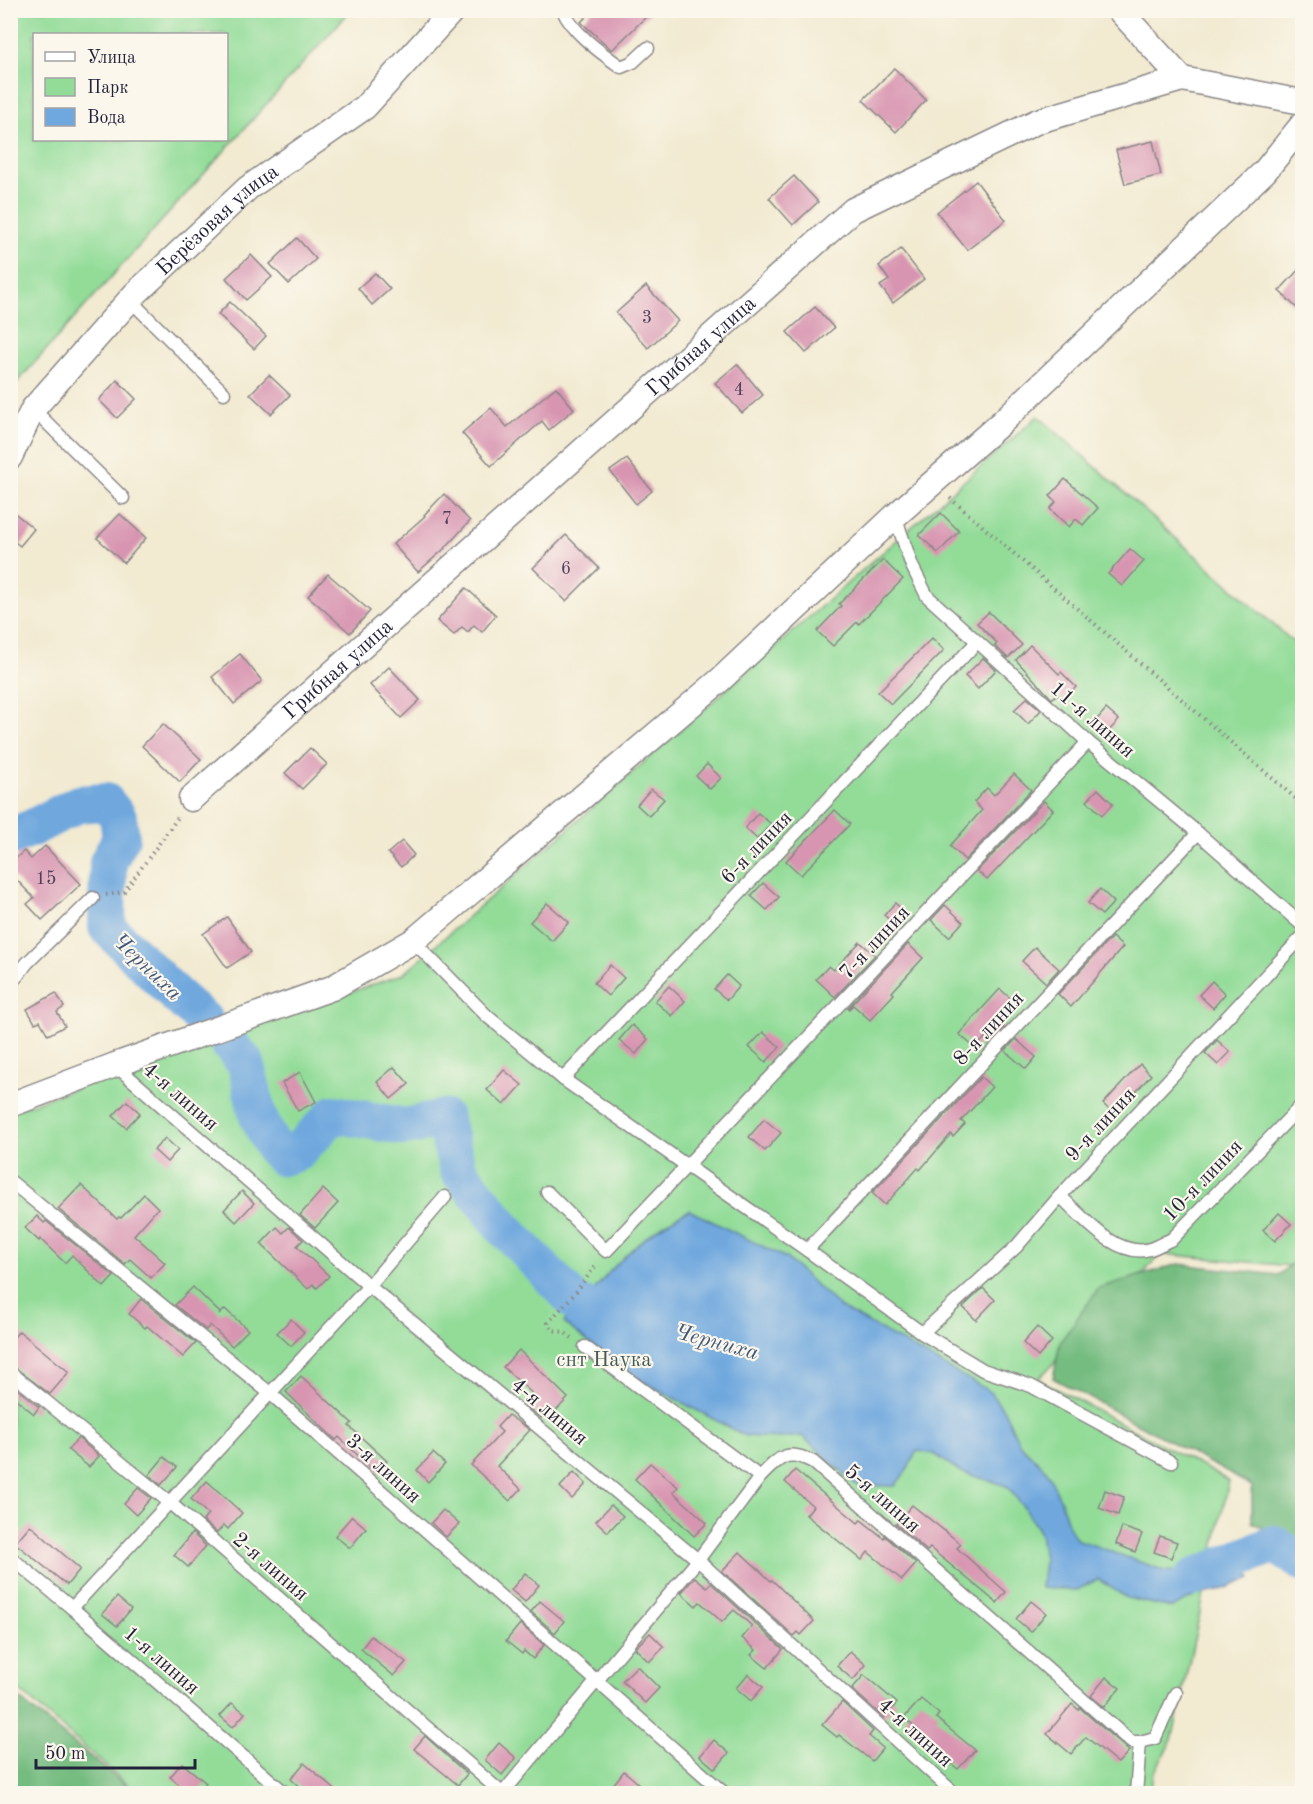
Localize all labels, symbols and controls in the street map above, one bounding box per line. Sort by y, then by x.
legend [33,33,228,141]
text: Улица [87,49,136,67]
text: Парк [87,79,128,97]
text: Вода [87,109,126,127]
street label: Берёзовая улица [153,161,283,280]
street label: Грибная улица [643,293,760,401]
house number: 3 [642,309,652,327]
house number: 4 [734,381,744,399]
house number: 7 [442,510,452,528]
house number: 6 [561,560,571,578]
street label: Грибная улица [280,616,397,724]
street label: 11-я линия [1046,678,1138,762]
street label: 6-я линия [717,807,797,889]
house number: 15 [36,870,56,888]
street label: 7-я линия [836,902,914,984]
water label: Черниха [108,930,185,1005]
street label: 8-я линия [950,988,1028,1070]
street label: 4-я линия [138,1059,222,1135]
street label: 9-я линия [1062,1084,1140,1166]
street label: 10-я линия [1159,1136,1247,1226]
water label: Черниха [672,1321,761,1365]
park label: снт Наука [556,1350,652,1371]
street label: 4-я линия [507,1374,591,1450]
street label: 3-я линия [342,1430,424,1508]
street label: 5-я линия [840,1461,924,1537]
street label: 2-я линия [228,1529,312,1605]
street label: 1-я линия [119,1623,203,1699]
street label: 4-я линия [874,1694,956,1772]
scale bar [36,1732,195,1770]
text: 50 m [45,1745,85,1763]

